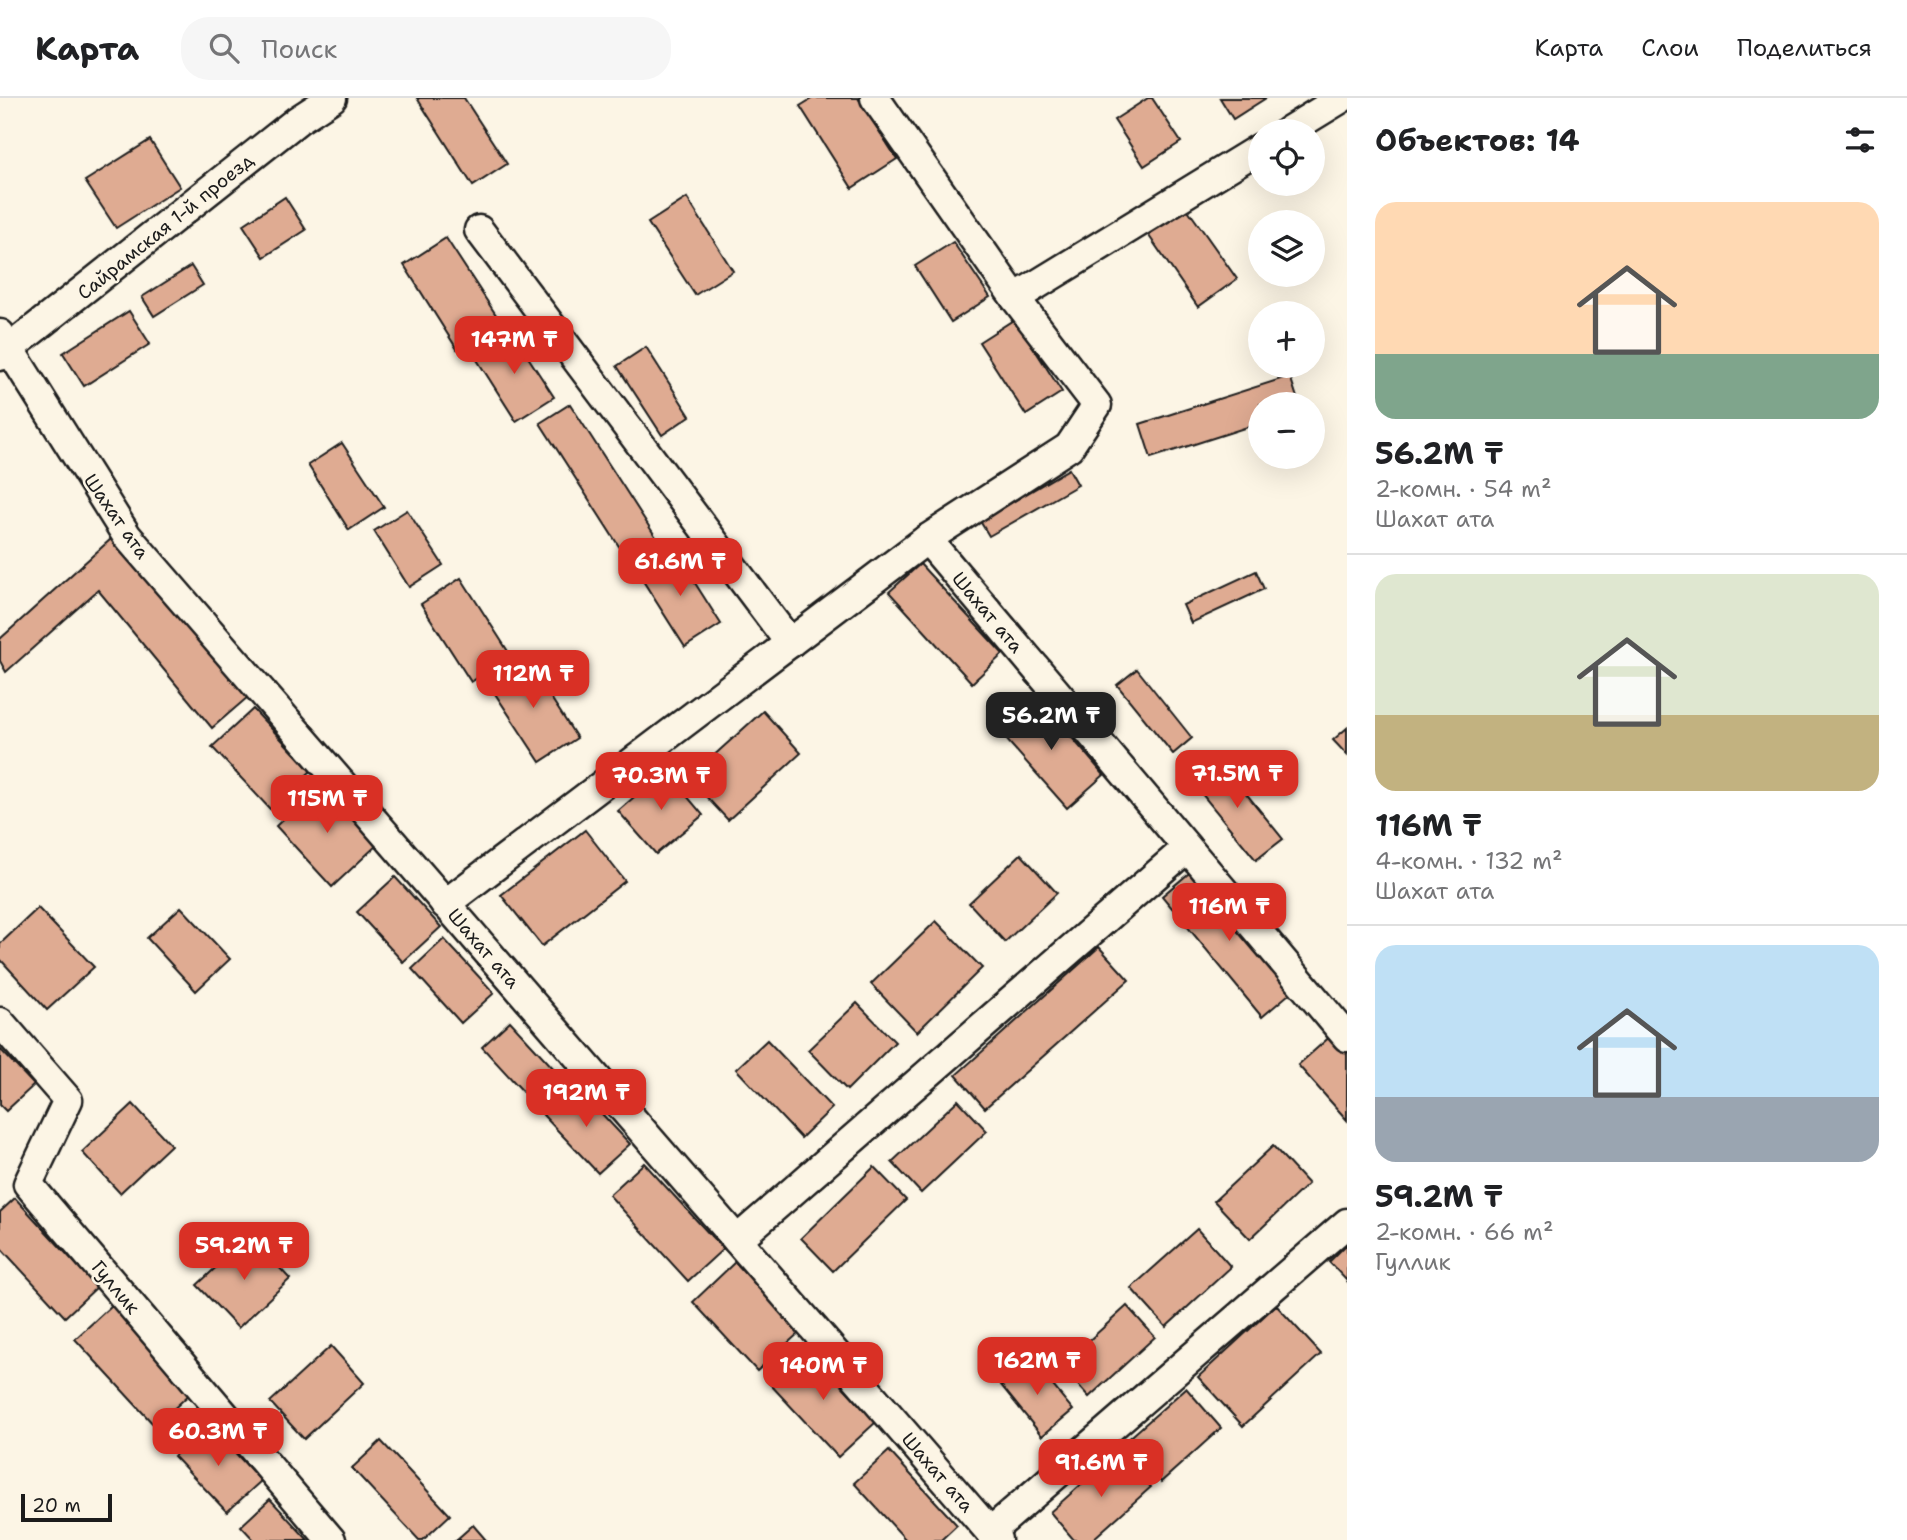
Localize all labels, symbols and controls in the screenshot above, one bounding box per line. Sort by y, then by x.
search box [181,17,671,80]
text: Карта [35,26,139,71]
icon: search [205,29,243,67]
text: Поиск [261,31,337,66]
text: Карта [1535,32,1603,64]
text: Слои [1641,32,1699,64]
text: Поделиться [1737,32,1872,64]
map controls [1248,119,1325,469]
button: locate [1248,119,1325,196]
text: Объектов: 14 [1375,120,1580,161]
icon: filters [1841,121,1879,159]
street label: Сайрамская 1-й проезд [72,148,259,305]
button: layers [1248,210,1325,287]
icon: home [1564,247,1690,373]
button: + [1248,301,1325,378]
pin: 147M ₸ [457,316,571,376]
text: 147M ₸ [471,324,557,354]
button: − [1248,392,1325,469]
text: 56.2M ₸ [1375,433,1503,474]
street label: Шахат ата [78,469,155,564]
text: 2-комн. · 54 m² [1375,474,1552,504]
text: Шахат ата [1375,504,1494,534]
pin: 61.6M ₸ [615,538,745,598]
text: 61.6M ₸ [634,546,726,576]
street label: Шахат ата [946,567,1029,658]
icon: home [1564,619,1690,745]
pin: 112M ₸ [476,650,590,710]
text: 112M ₸ [492,658,574,688]
pin: 56.2M ₸ [986,692,1116,752]
text: 56.2M ₸ [1002,700,1100,730]
pin: 71.5M ₸ [1172,750,1302,810]
pin: 70.3M ₸ [596,752,726,812]
text: 71.5M ₸ [1191,758,1283,788]
text: 70.3M ₸ [612,760,710,790]
pin: 115M ₸ [270,776,384,835]
text: 115M ₸ [287,783,367,813]
text: 116M ₸ [1375,805,1481,846]
text: 4-комн. · 132 m² [1375,846,1563,876]
text: Шахат ата [1375,876,1494,906]
pin: 116M ₸ [1172,884,1286,943]
text: 116M ₸ [1188,891,1270,921]
street label: Шахат ата [442,903,525,994]
icon: home [1564,990,1690,1116]
pin: 192M ₸ [529,1070,643,1129]
text: 192M ₸ [542,1077,630,1107]
text: 59.2M ₸ [1375,1176,1503,1217]
text: 2-комн. · 66 m² [1375,1217,1554,1247]
pin: 59.2M ₸ [179,1222,309,1282]
text: 59.2M ₸ [195,1230,293,1260]
text: Гуллик [1375,1247,1451,1277]
street label: Гуллик [86,1255,145,1319]
pin: 162M ₸ [980,1338,1094,1397]
pin: 140M ₸ [766,1342,880,1402]
text: 162M ₸ [993,1345,1081,1375]
text: 140M ₸ [779,1350,867,1380]
pin: 60.3M ₸ [153,1408,283,1468]
text: 60.3M ₸ [169,1416,267,1446]
street label: Шахат ата [896,1427,979,1518]
pin: 91.6M ₸ [1036,1440,1166,1499]
text: 91.6M ₸ [1055,1447,1147,1477]
scale bar [21,1491,112,1523]
text: 20 m [32,1493,81,1518]

